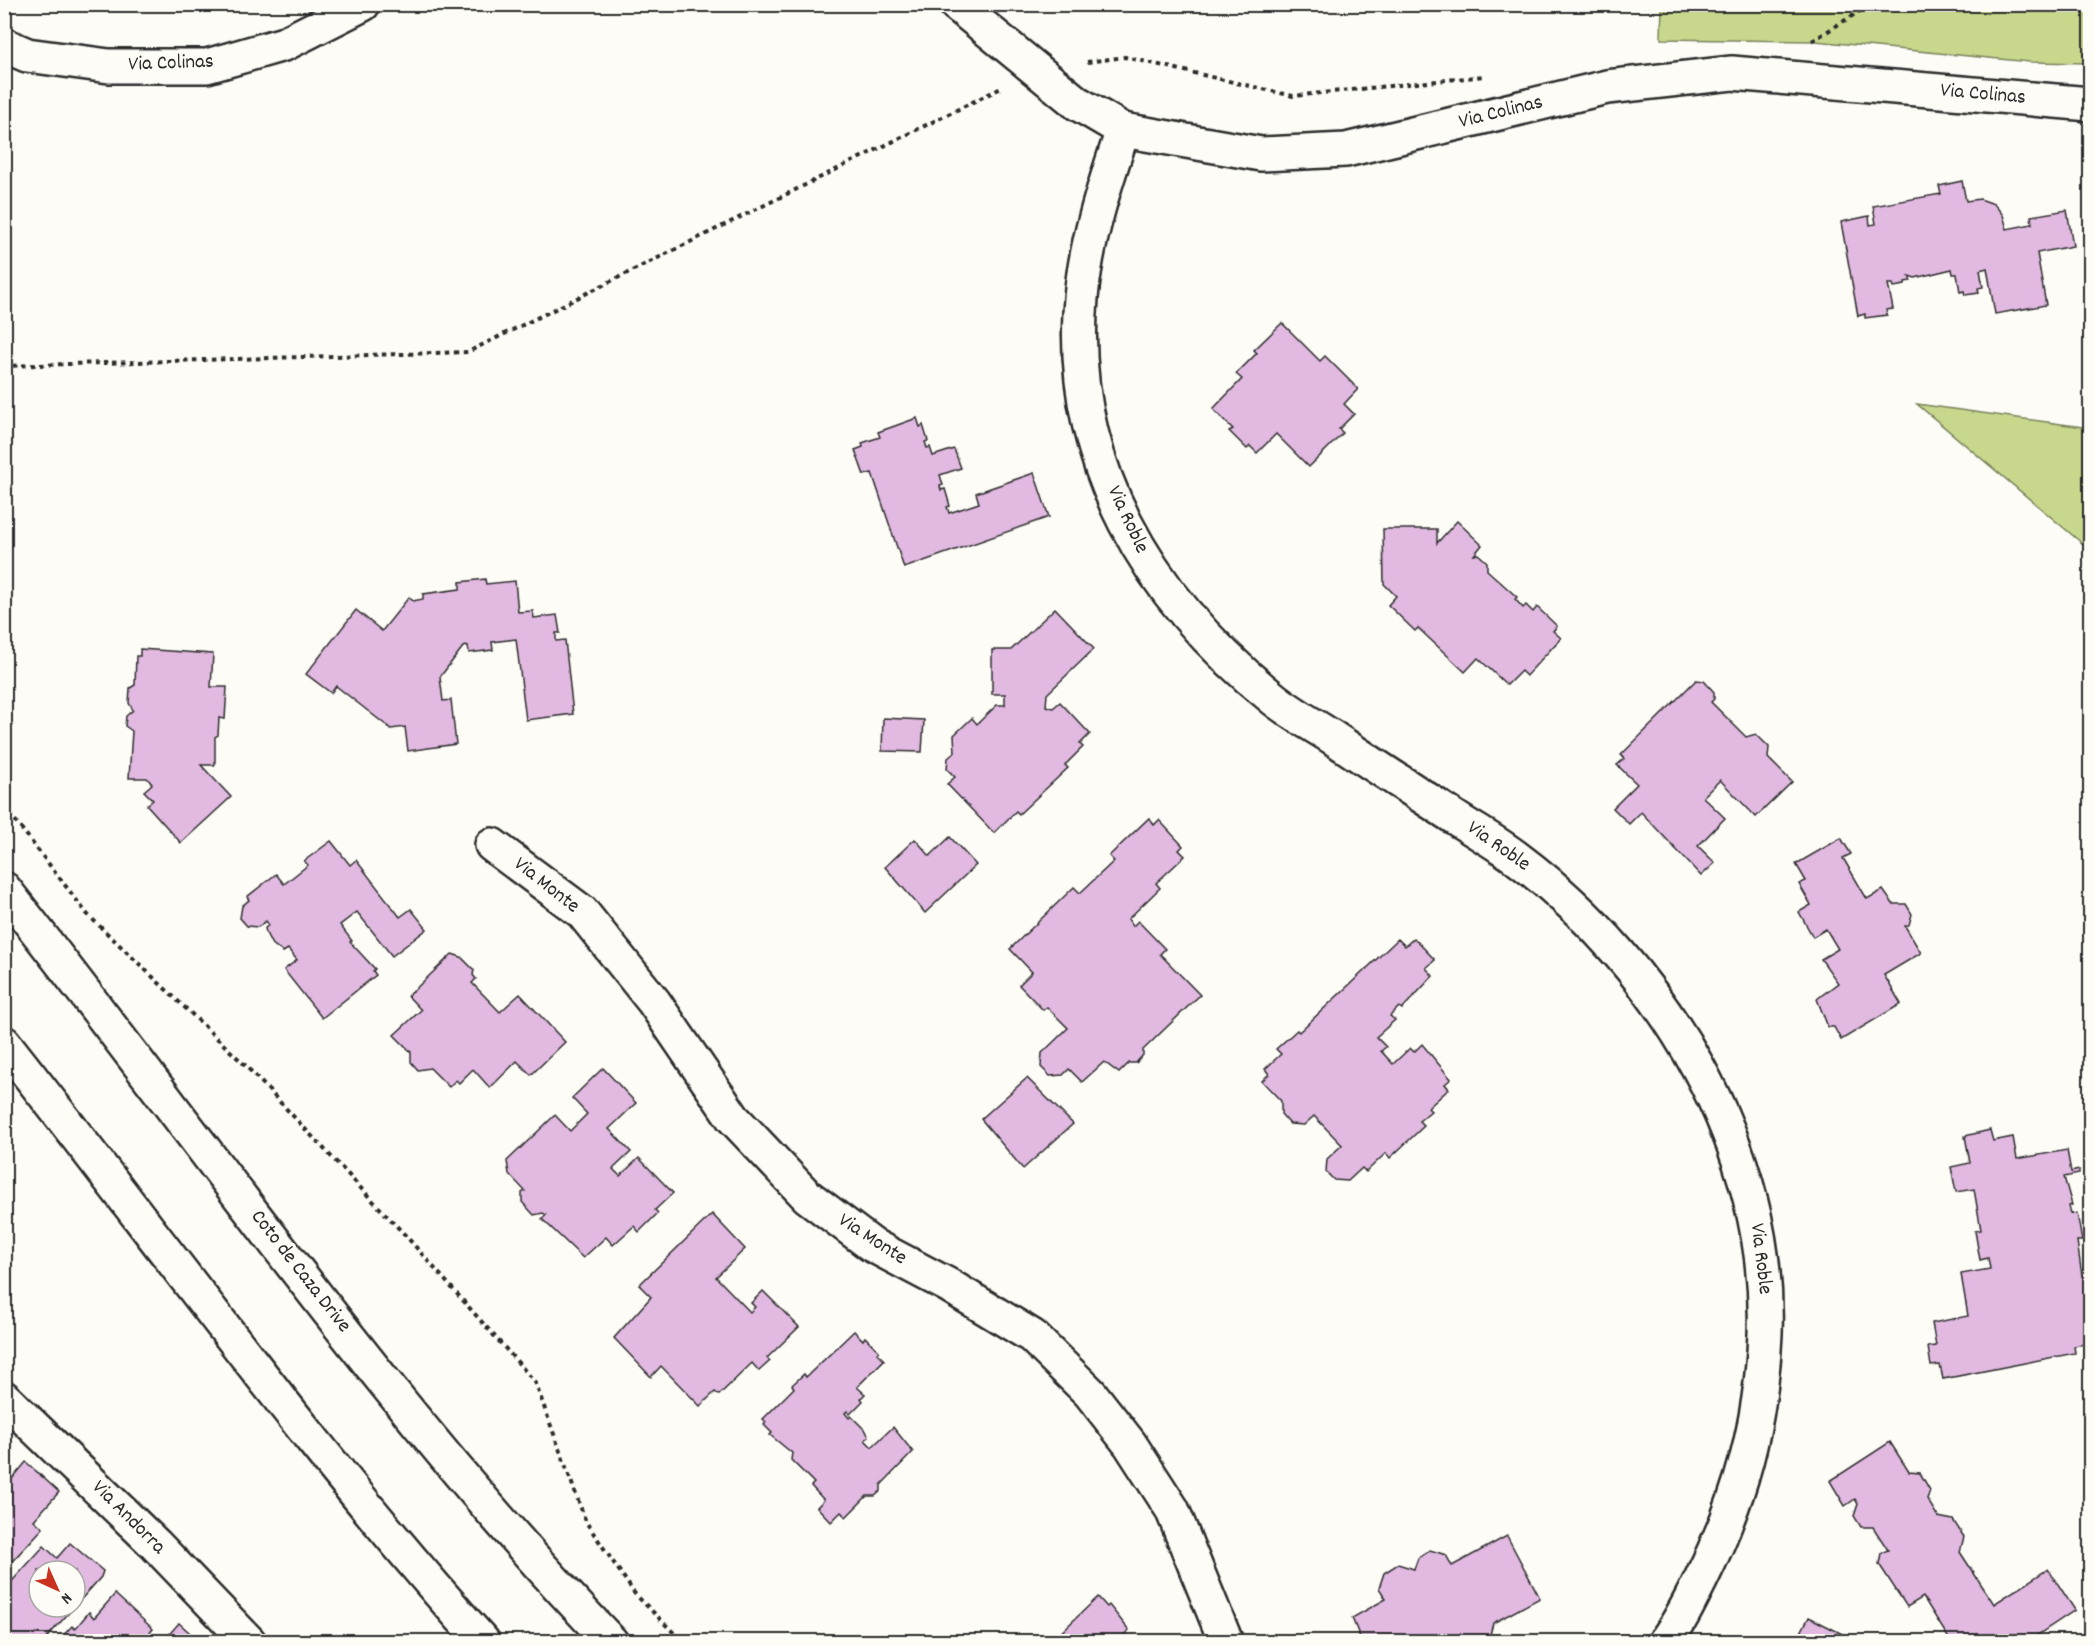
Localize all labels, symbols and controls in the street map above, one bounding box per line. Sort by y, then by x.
street label: Via Colinas [128,48,214,80]
street label: Via Colinas [1939,76,2027,114]
street label: Via Colinas [1456,88,1546,138]
street label: Via Roble [1098,481,1156,559]
street label: Via Roble [1460,814,1536,880]
street label: Via Monte [506,850,586,922]
street label: Coto de Caza Drive [242,1204,358,1340]
street label: Via Monte [832,1206,912,1274]
street label: Via Roble [1741,1222,1779,1296]
street label: Via Andorra [84,1474,173,1563]
north arrow [27,1559,87,1619]
text: N [55,1587,77,1609]

